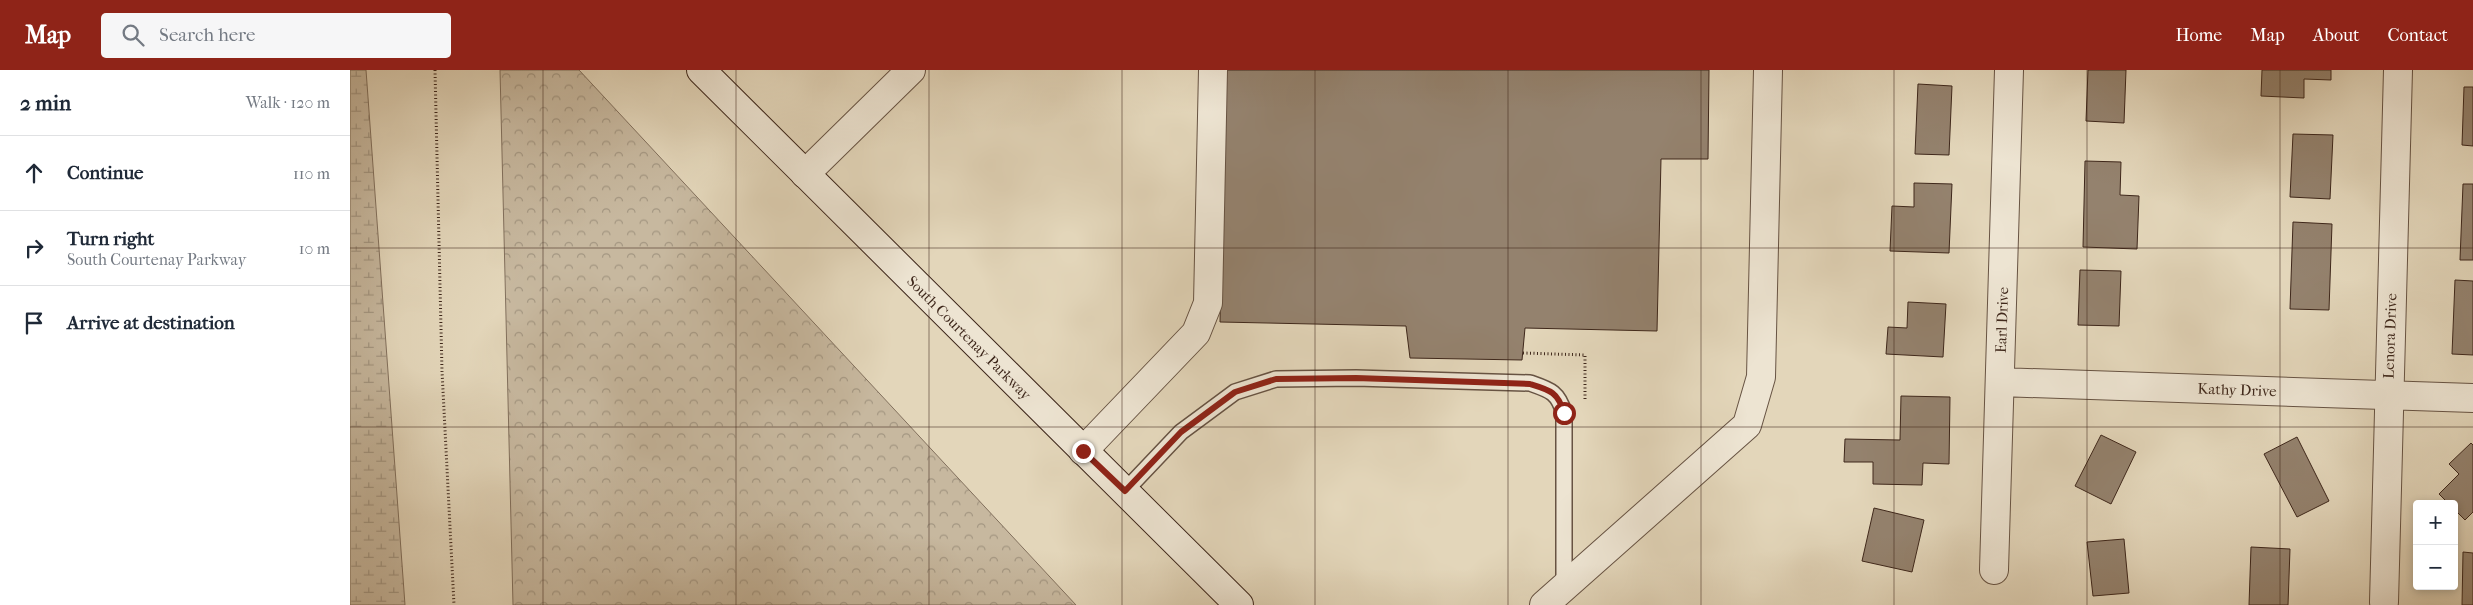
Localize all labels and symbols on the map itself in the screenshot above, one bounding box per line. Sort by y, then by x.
street label: South Courtenay Parkway [903,272,1036,405]
street label: Earl Drive [1992,286,2012,353]
street label: Lenora Drive [2380,292,2401,379]
street label: Kathy Drive [2197,380,2277,400]
route start [1553,402,1576,425]
route end [1072,440,1095,463]

